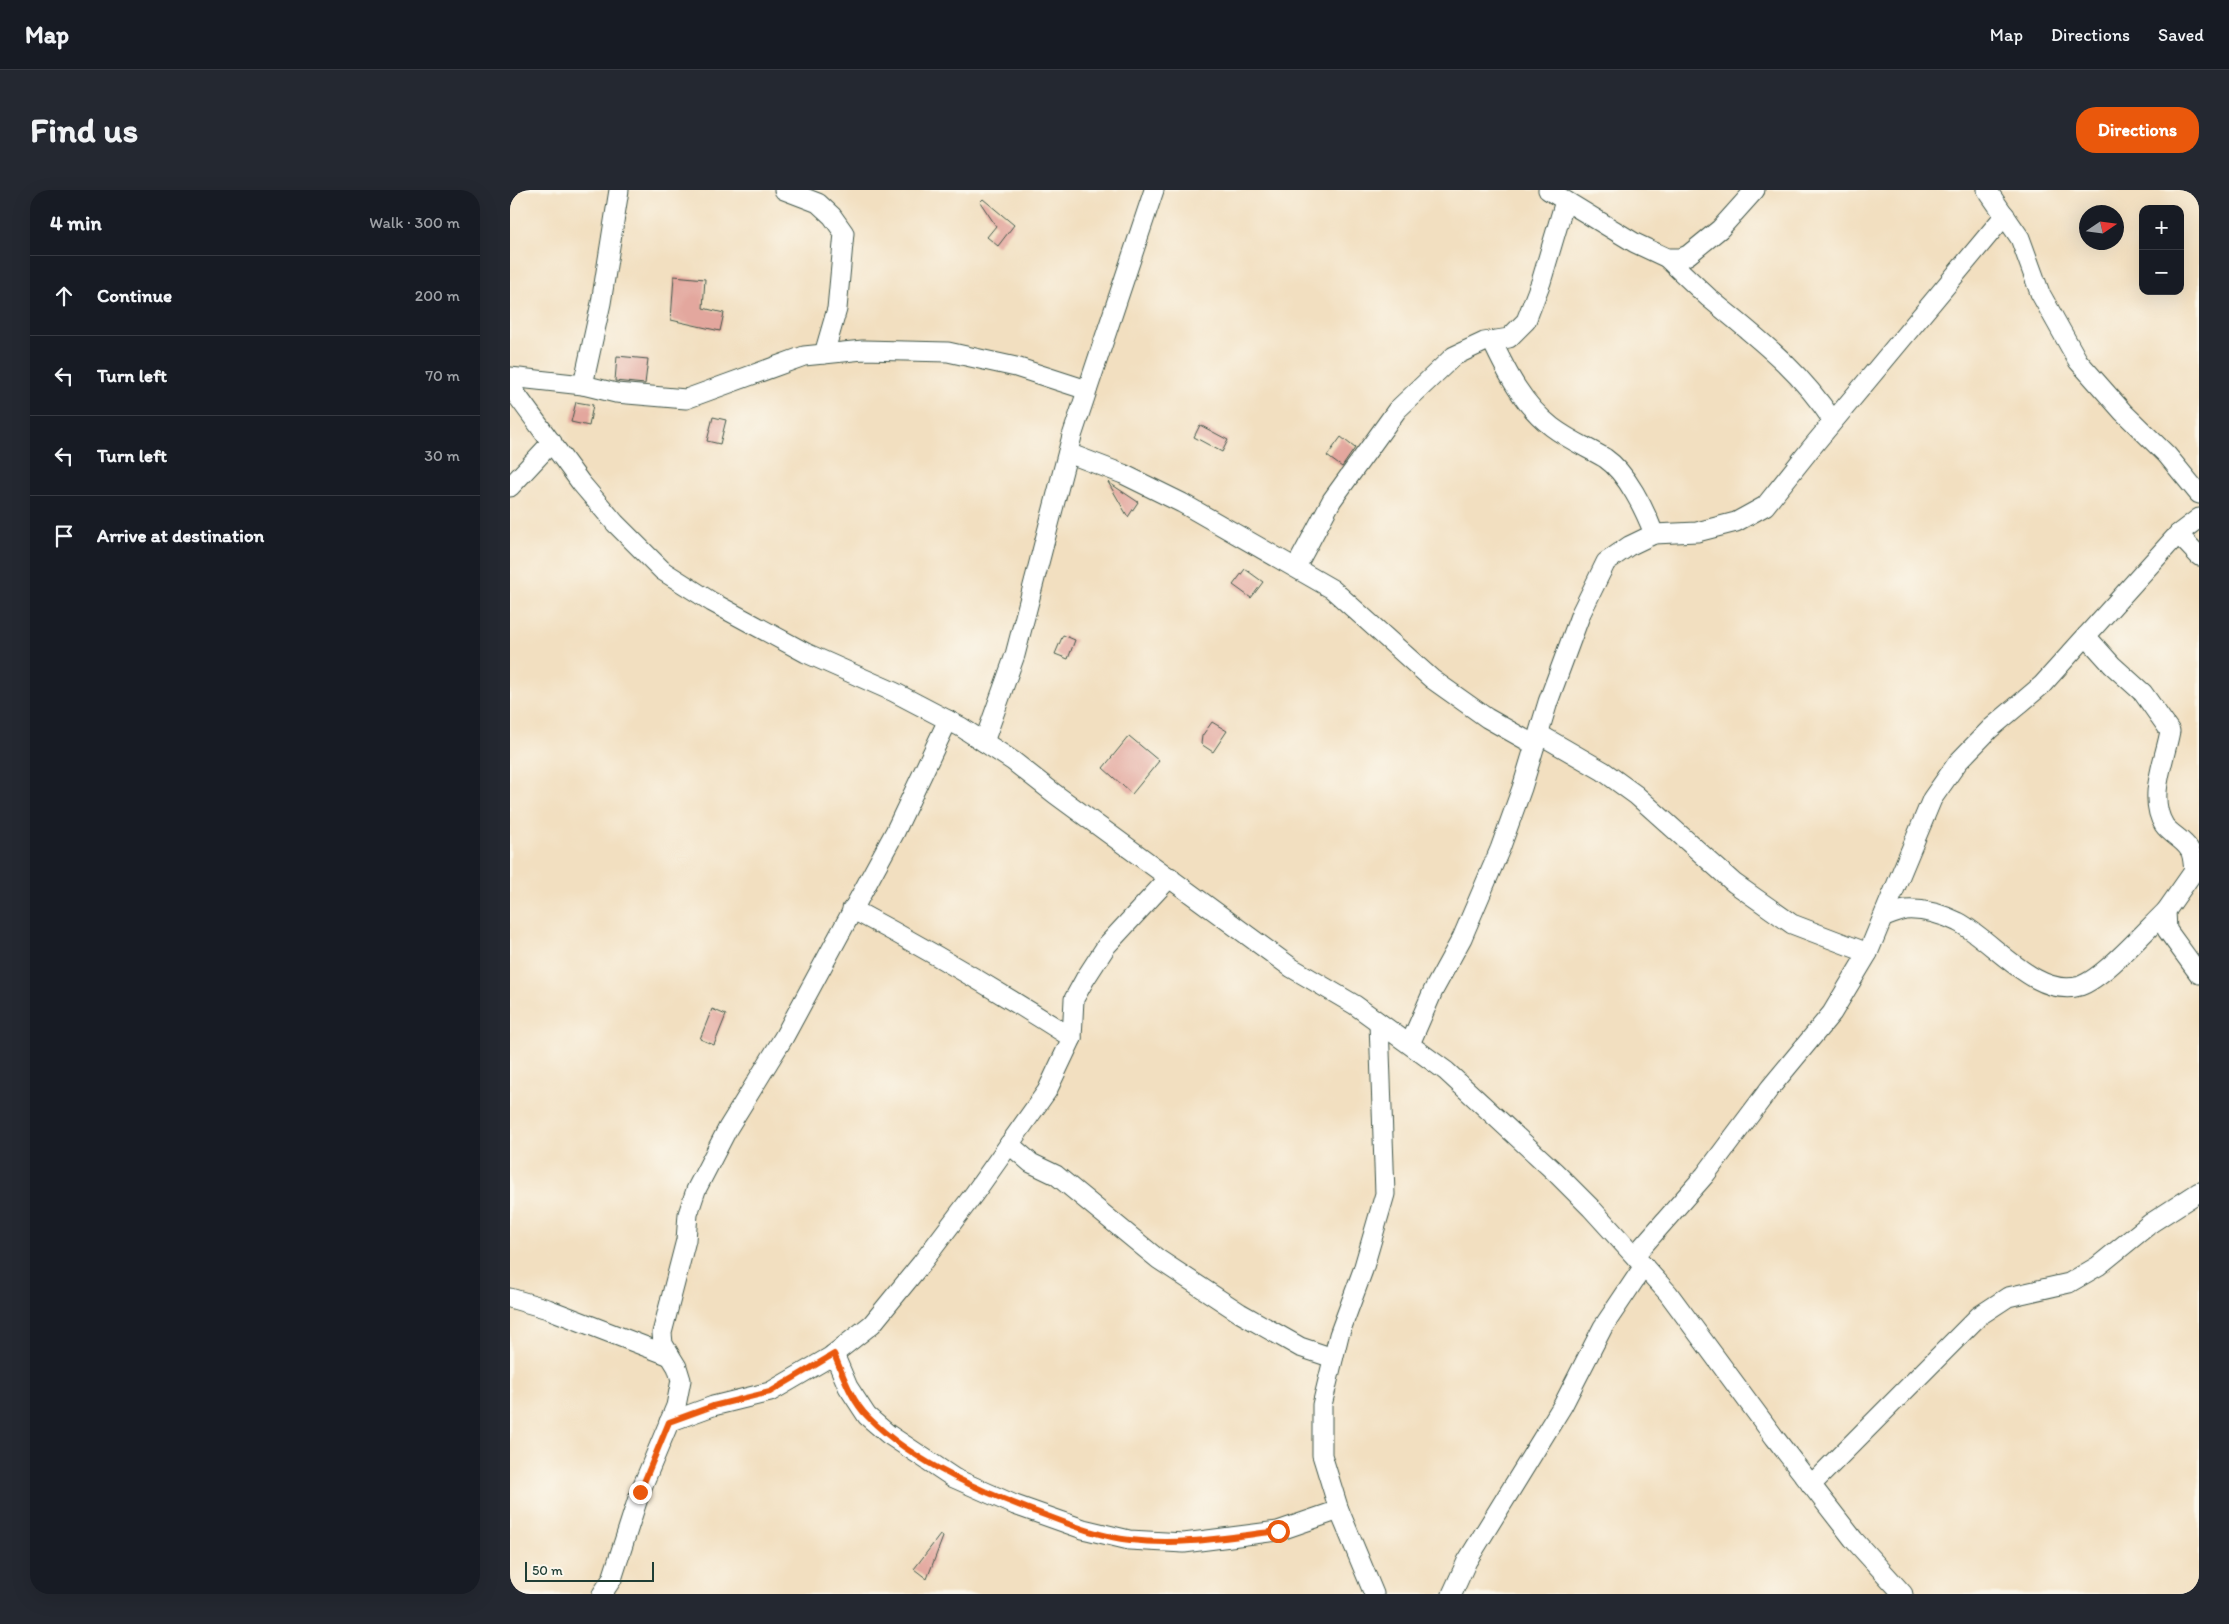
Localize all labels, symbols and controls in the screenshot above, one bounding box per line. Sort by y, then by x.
text: Map [25,20,69,49]
text: Map [1990,24,2023,46]
text: Directions [2051,24,2130,46]
text: Saved [2158,24,2204,46]
button: Directions [2076,107,2199,153]
text: Find us [30,109,138,151]
north arrow [2079,205,2124,250]
map controls [2139,205,2184,295]
button: + [2139,205,2184,250]
text: 4 min [50,210,102,235]
text: Walk · 300 m [369,213,460,232]
button: − [2139,250,2184,295]
icon: ahead [50,282,78,310]
text: Continue [97,284,172,307]
text: 200 m [415,286,460,305]
icon: left [50,362,78,390]
text: Turn left [97,364,167,387]
text: 70 m [425,366,460,385]
icon: left [50,442,78,470]
text: Turn left [97,444,167,467]
text: 30 m [424,446,460,465]
icon: arrive [50,522,78,550]
text: Arrive at destination [97,524,264,547]
route end [629,1481,652,1504]
route start [1267,1520,1290,1543]
scale bar [525,1559,654,1582]
text: 50 m [532,1562,563,1579]

